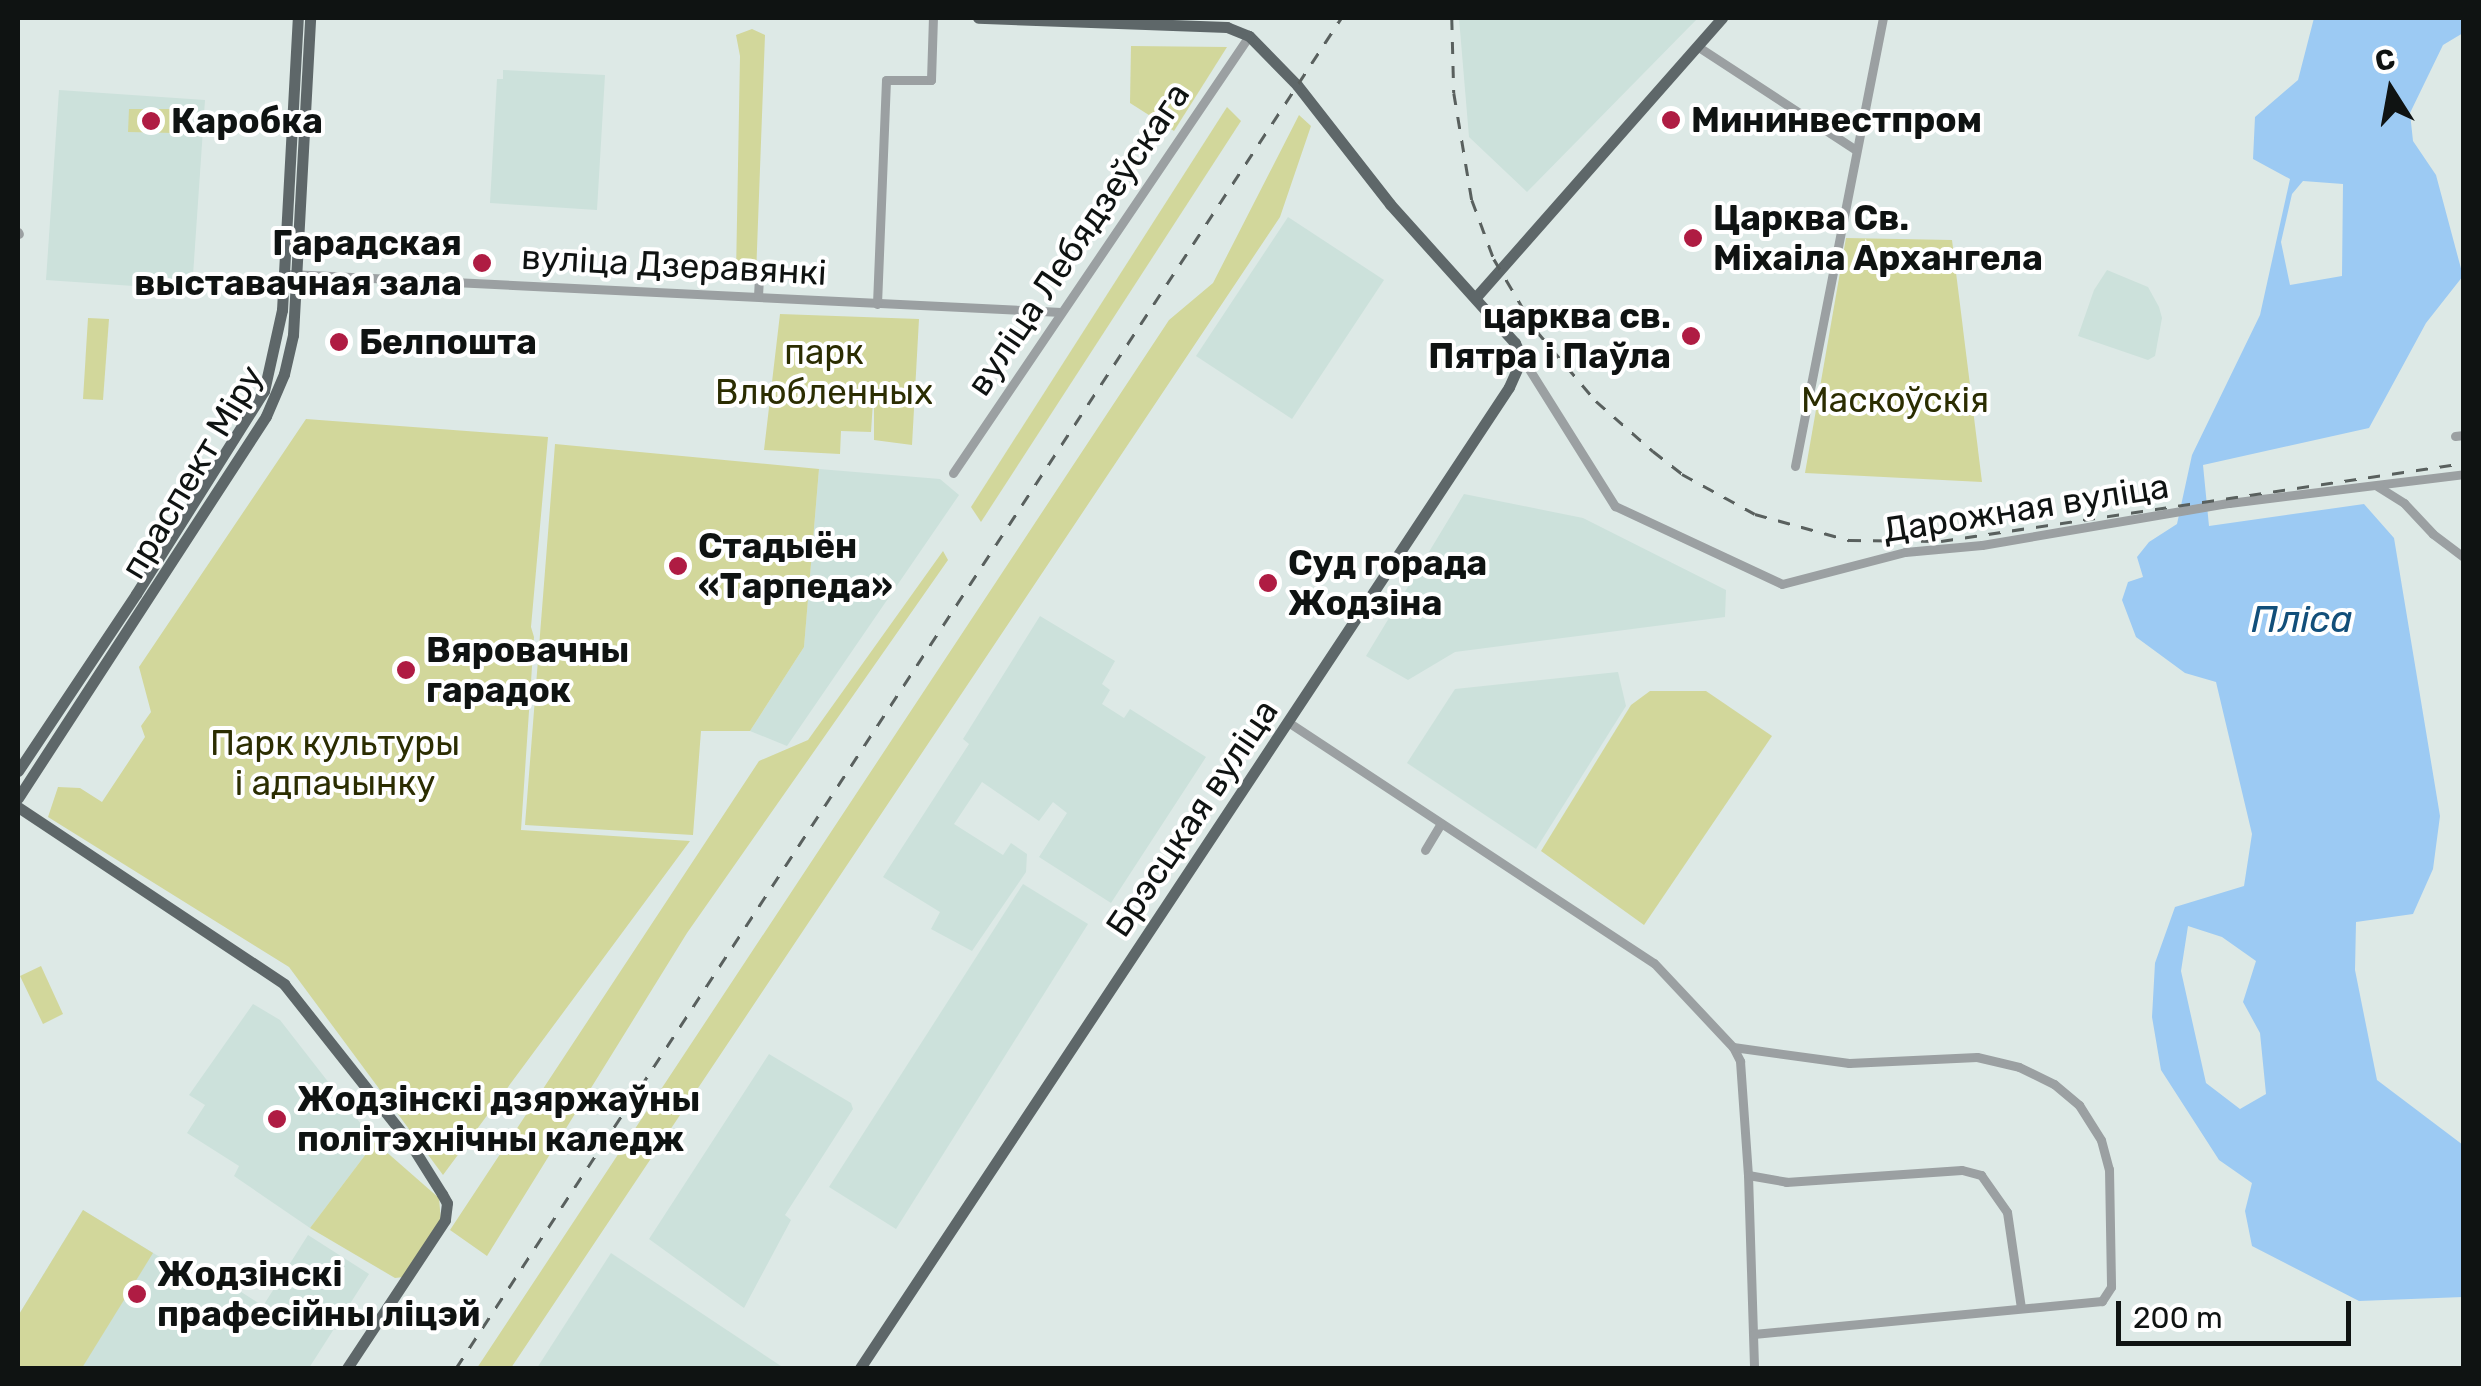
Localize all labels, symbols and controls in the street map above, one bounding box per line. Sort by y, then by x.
north arrow [2341,40,2441,140]
text: С [2372,42,2398,78]
street label: вуліца Лебядзеўскага [958,75,1198,403]
place label: Мининвестпром [1691,99,1982,141]
place label: Каробка [171,100,323,142]
marker: Мининвестпром [1660,109,1682,131]
marker: Каробка [140,110,162,132]
place label: Царква Св. Міхаіла Архангела [1713,197,2043,279]
place label: Гарадская выставачная зала [134,222,462,304]
marker: Царква Св. Міхаіла Архангела [1682,227,1704,249]
street label: вуліца Дзеравянкі [520,236,828,294]
marker: Гарадская выставачная зала [471,252,493,274]
place label: царква св. Пятра і Паўла [1428,295,1671,377]
place label: Белпошта [359,321,537,363]
marker: царква св. Пятра і Паўла [1680,325,1702,347]
marker: Белпошта [328,331,350,353]
park label: парк Влюбленных [715,331,933,413]
street label: праспект Міру [112,358,272,586]
park label: Маскоўскія [1801,379,1989,421]
street label: Дарожная вуліца [1880,465,2172,551]
place label: Стадыён «Тарпеда» [698,525,893,607]
place label: Суд горада Жодзіна [1288,542,1487,624]
marker: Стадыён «Тарпеда» [667,555,689,577]
marker: Суд горада Жодзіна [1257,572,1279,594]
water label: Пліса [2251,597,2353,643]
place label: Вяровачны гарадок [426,629,629,711]
marker: Вяровачны гарадок [395,659,417,681]
street label: Брэсцкая вуліца [1097,692,1287,944]
park label: Парк культуры і адпачынку [210,722,460,804]
place label: Жодзінскі дзяржаўны політэхнічны каледж [297,1078,700,1160]
marker: Жодзінскі дзяржаўны політэхнічны каледж [266,1108,288,1130]
place label: Жодзінскі прафесійны ліцэй [157,1253,480,1335]
scale bar [2121,1281,2356,1343]
marker: Жодзінскі прафесійны ліцэй [126,1283,148,1305]
text: 200 m [2133,1300,2223,1336]

